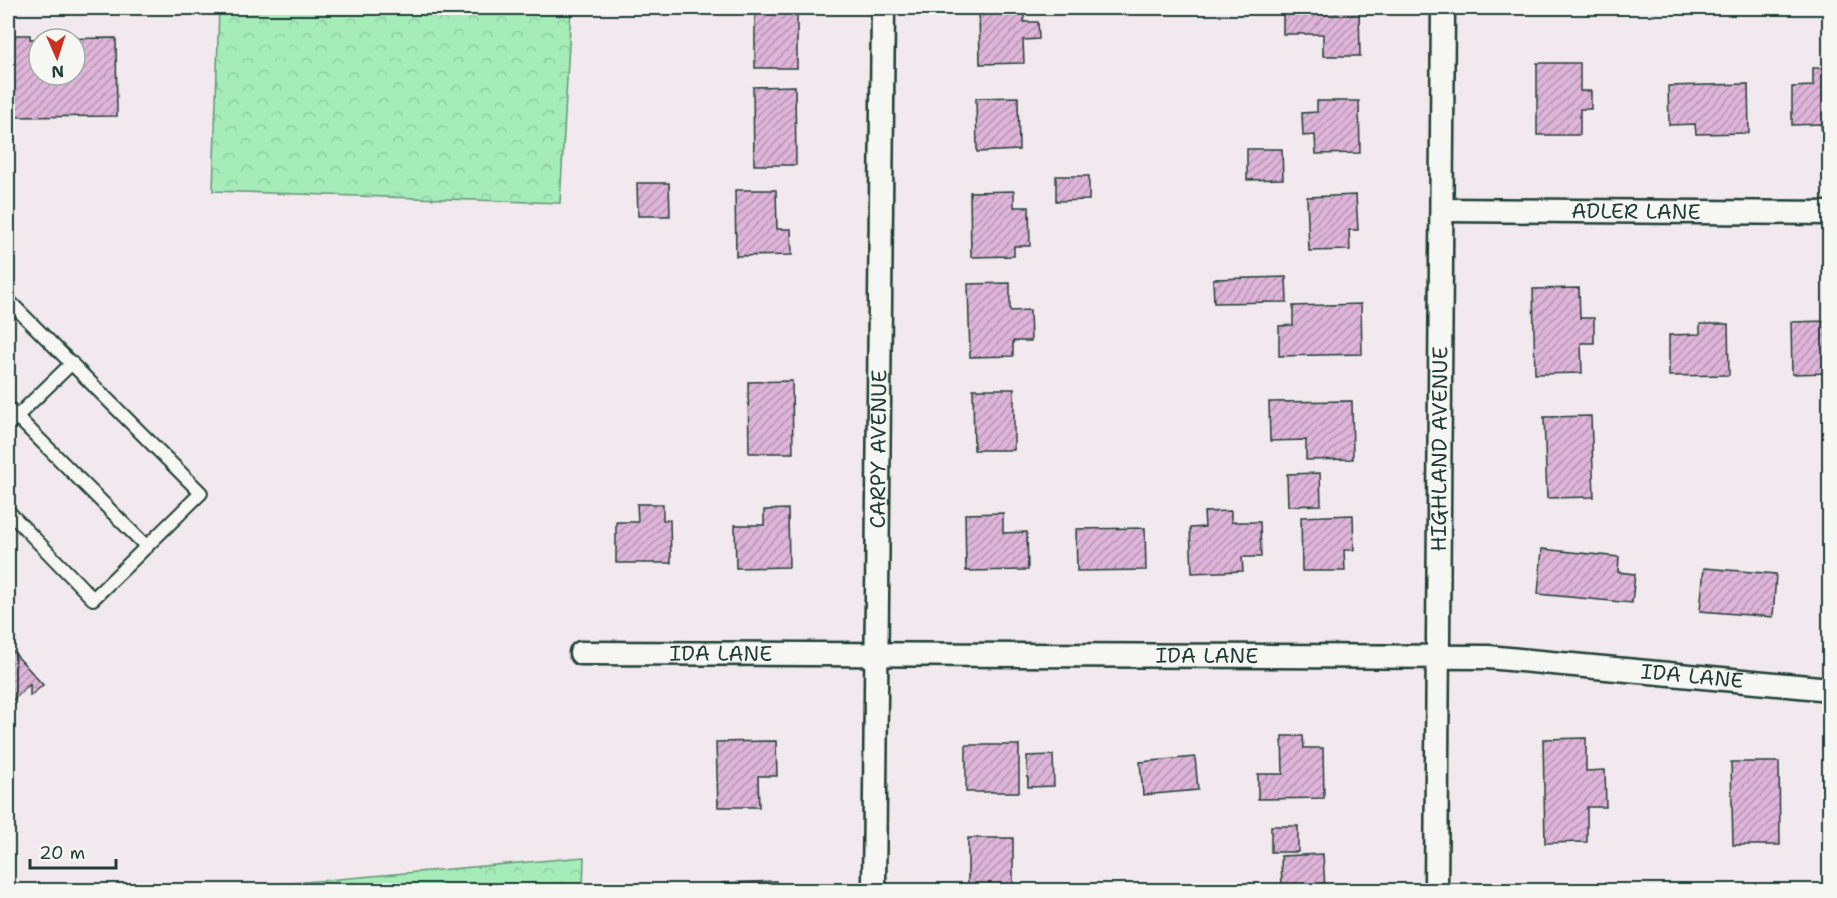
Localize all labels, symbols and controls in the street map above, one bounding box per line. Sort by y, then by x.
north arrow [27,27,87,87]
text: N [51,61,65,82]
street label: ADLER LANE [1571,197,1701,226]
street label: HIGHLAND AVENUE [1425,346,1454,552]
street label: CARPY AVENUE [864,369,893,529]
street label: IDA LANE [669,639,773,668]
street label: IDA LANE [1155,642,1259,670]
street label: IDA LANE [1640,657,1745,695]
scale bar [30,832,116,870]
text: 20 m [39,841,85,865]

